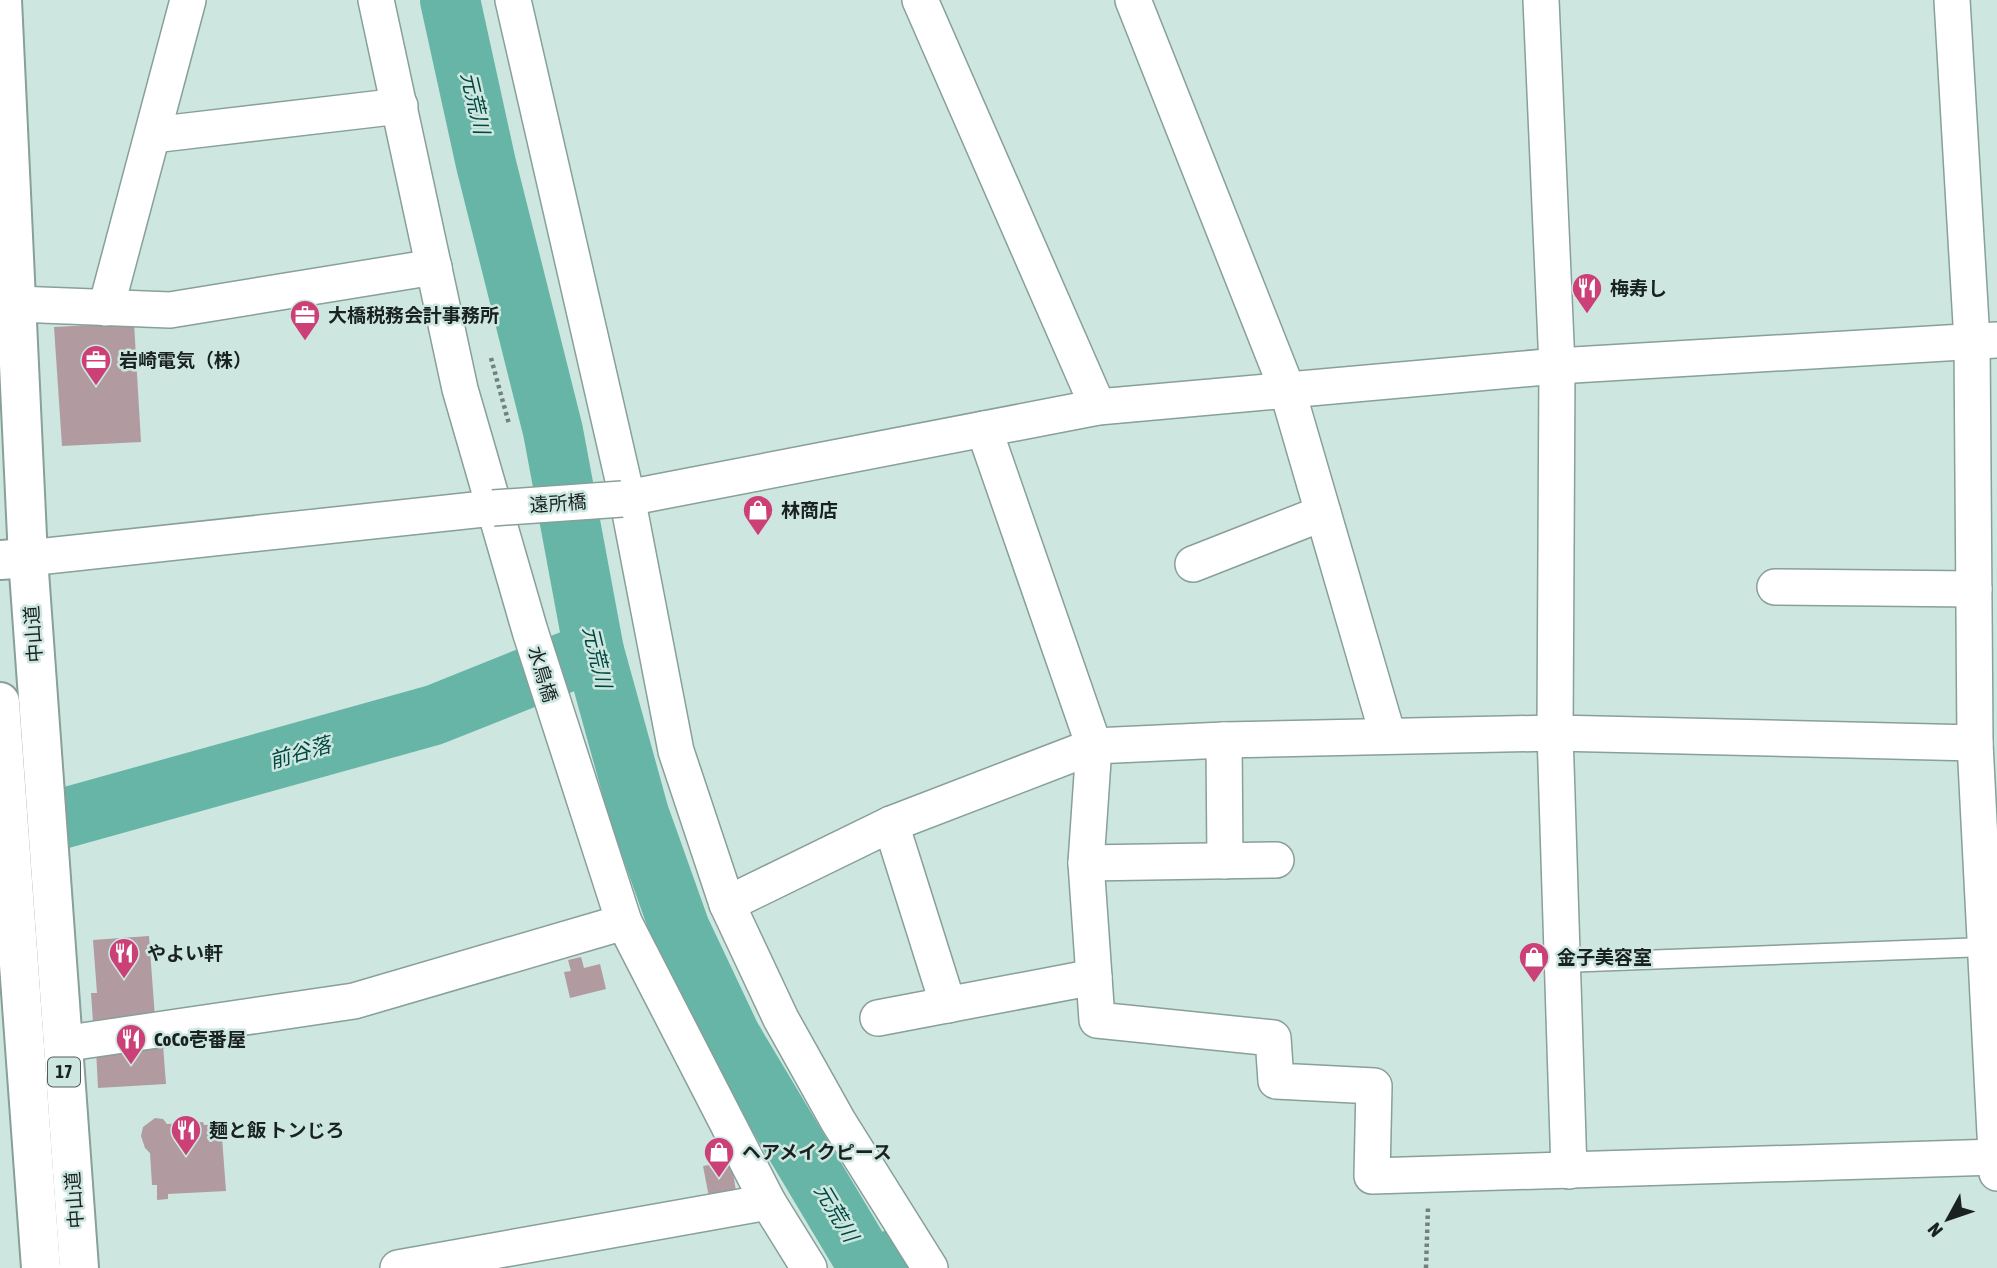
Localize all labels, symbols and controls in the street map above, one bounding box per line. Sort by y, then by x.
water label: 元荒川 [457,69,495,138]
restaurant icon: 梅寿し [1570,271,1604,315]
place label: 梅寿し [1610,277,1667,299]
office icon: 大橋税務会計事務所 [288,298,322,342]
place label: 大橋税務会計事務所 [328,304,499,326]
office icon: 岩崎電気（株） [79,343,113,387]
place label: 岩崎電気（株） [119,349,252,371]
street label: 遠所橋 [529,490,587,516]
shop icon: 林商店 [741,493,775,537]
place label: 林商店 [781,499,838,521]
street label: 中山道 [20,605,46,663]
water label: 元荒川 [579,623,617,692]
street label: 水鳥橋 [524,644,562,704]
water label: 前谷落 [266,731,336,772]
restaurant icon: やよい軒 [107,936,141,980]
shop icon: 金子美容室 [1517,940,1551,984]
place label: やよい軒 [147,942,223,964]
place label: 金子美容室 [1557,946,1652,968]
restaurant icon: CoCo壱番屋 [114,1022,148,1066]
place label: CoCo壱番屋 [154,1028,246,1050]
road number: 17 [48,1058,80,1086]
restaurant icon: 麺と飯 トンじろ [169,1113,203,1157]
place label: 麺と飯 トンじろ [209,1119,345,1141]
shop icon: ヘアメイクピース [702,1135,736,1179]
place label: ヘアメイクピース [742,1141,892,1163]
street label: 中山道 [61,1171,87,1229]
water label: 元荒川 [810,1179,864,1247]
north arrow [1913,1184,1983,1254]
text: N [1923,1219,1947,1241]

